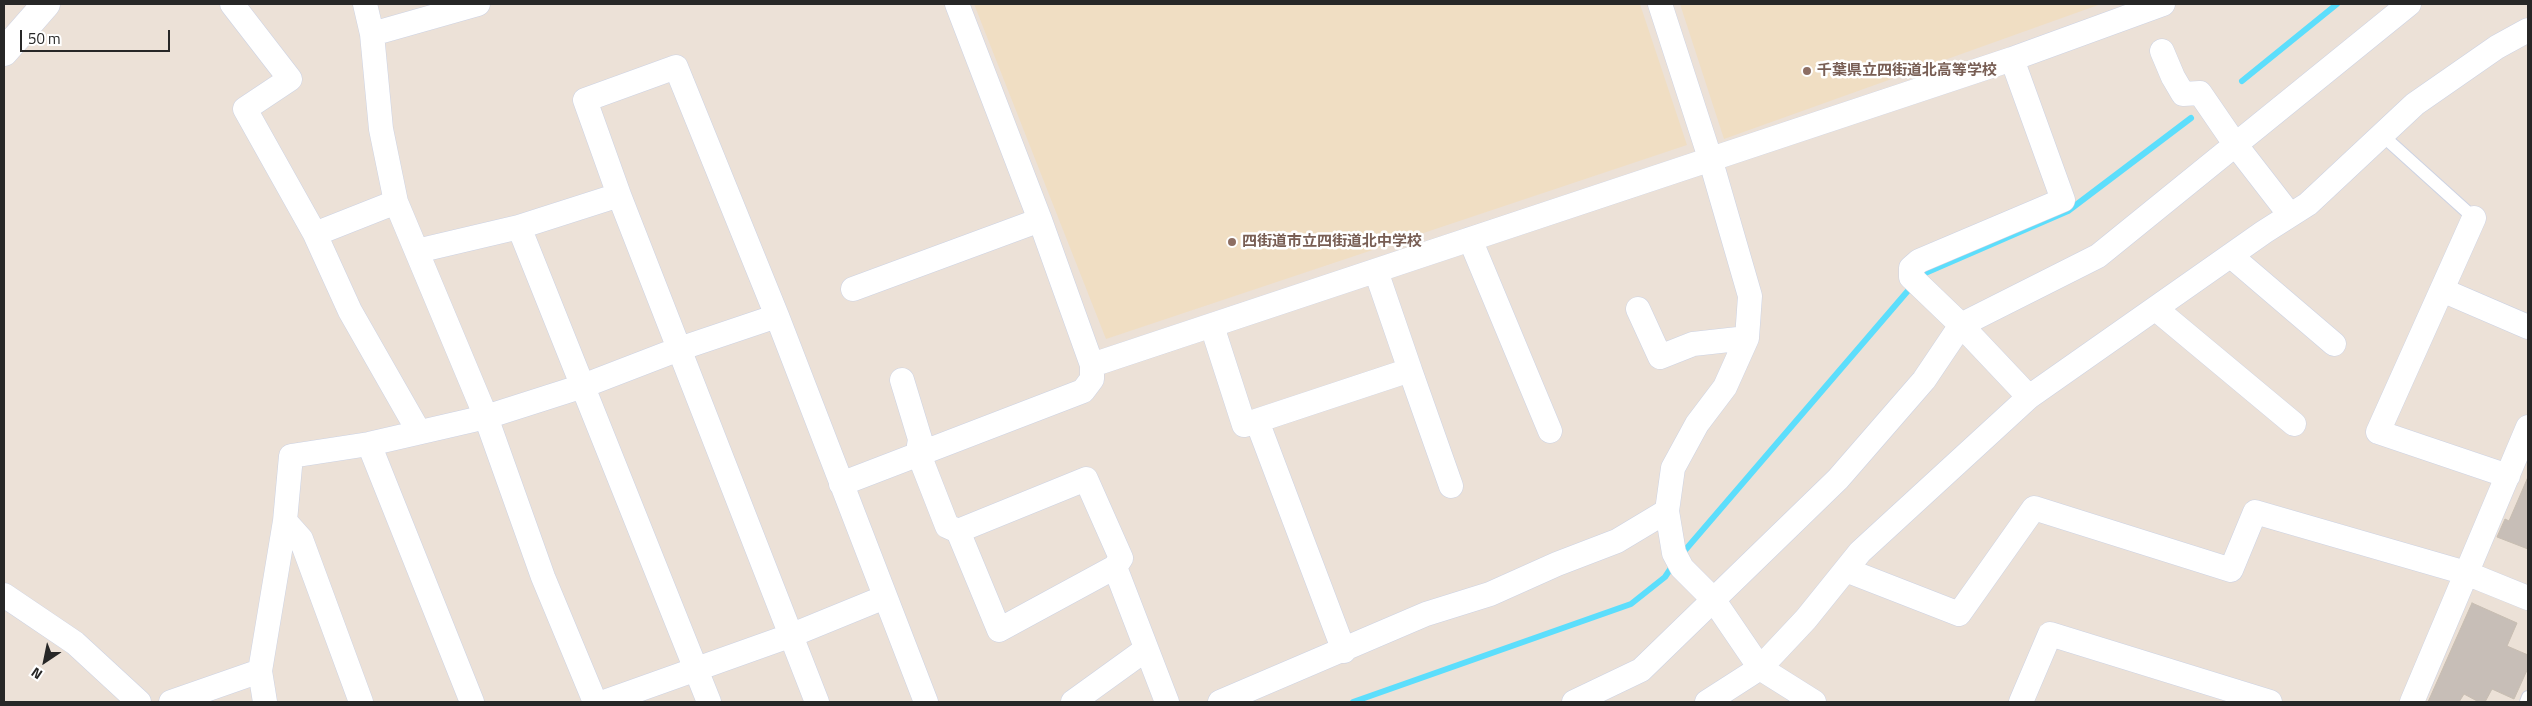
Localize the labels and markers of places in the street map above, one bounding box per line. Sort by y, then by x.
place label: 千葉県立四街道北高等学校 [1817,62,1997,80]
marker: 千葉県立四街道北高等学校 [1801,65,1813,77]
place label: 四街道市立四街道北中学校 [1242,233,1422,251]
marker: 四街道市立四街道北中学校 [1226,236,1238,248]

